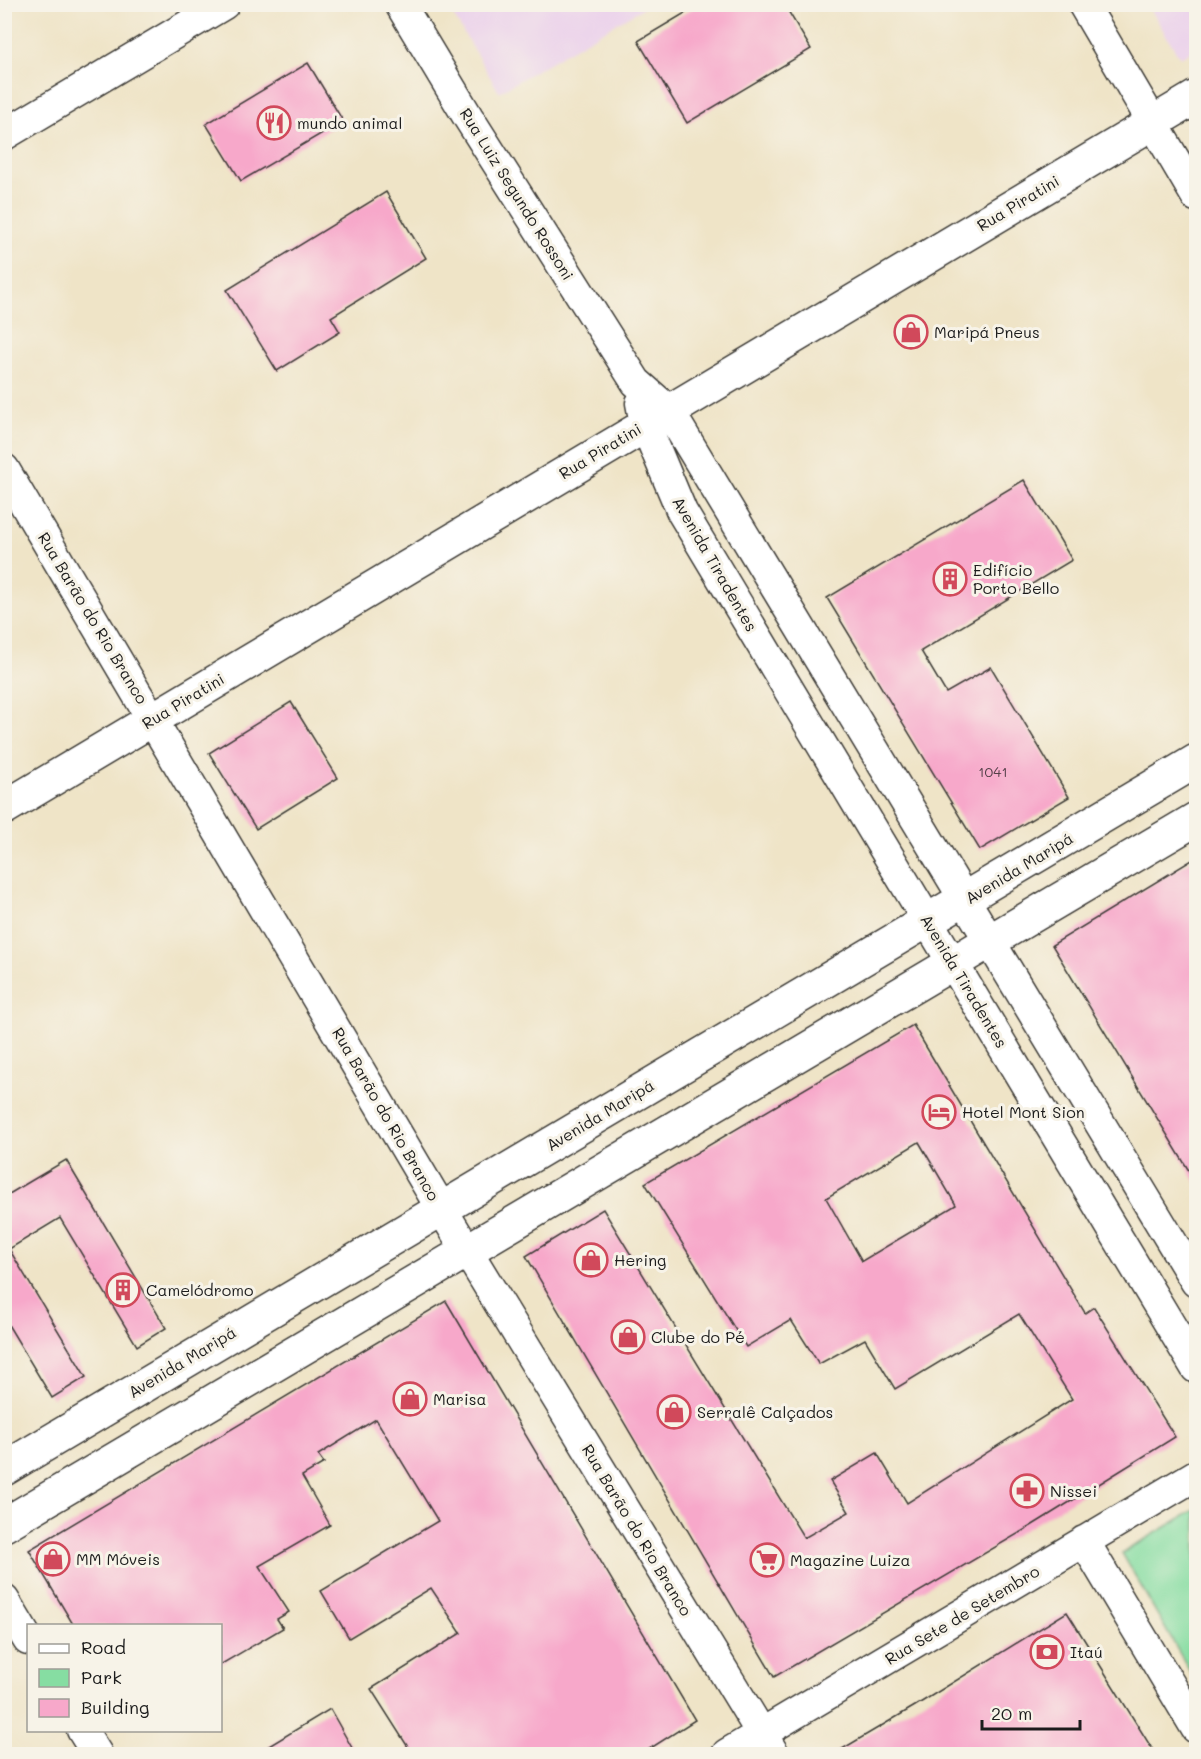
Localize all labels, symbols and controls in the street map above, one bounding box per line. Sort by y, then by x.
street label: Rua Luiz Segundo Rossoni [456,104,579,284]
restaurant icon: mundo animal [256,105,292,141]
place label: mundo animal [297,112,403,133]
street label: Rua Piratini [973,170,1063,235]
shop icon: Maripá Pneus [893,314,929,350]
place label: Maripá Pneus [934,321,1040,342]
street label: Rua Piratini [555,418,645,483]
street label: Avenida Tiradentes [668,493,763,635]
street label: Rua Barão do Rio Branco [34,528,153,708]
place label: Edifício Porto Bello [973,559,1059,598]
building icon: Edifício Porto Bello [932,561,968,597]
street label: Rua Piratini [138,668,228,733]
house number: 1041 [978,762,1008,781]
street label: Avenida Maripá [961,827,1077,908]
street label: Avenida Tiradentes [916,910,1013,1051]
street label: Rua Barão do Rio Branco [328,1023,445,1204]
street label: Avenida Maripá [542,1074,658,1155]
hotel icon: Hotel Mont Sion [921,1094,957,1130]
place label: Hotel Mont Sion [962,1101,1085,1122]
shop icon: Hering [573,1242,609,1278]
place label: Hering [614,1249,666,1270]
building icon: Camelódromo [105,1272,141,1308]
place label: Camelódromo [146,1279,253,1300]
shop icon: Clube do Pé [610,1319,646,1355]
street label: Avenida Maripá [124,1321,240,1402]
place label: Clube do Pé [651,1326,745,1347]
shop icon: Marisa [392,1381,428,1417]
place label: Marisa [433,1388,486,1409]
shop icon: Serralê Calçados [656,1394,692,1430]
place label: Serralê Calçados [697,1401,833,1422]
street label: Rua Barão do Rio Branco [578,1440,697,1620]
pharmacy icon: Nissei [1009,1473,1045,1509]
place label: Nissei [1050,1480,1097,1501]
shop icon: MM Móveis [35,1541,71,1577]
supermarket icon: Magazine Luiza [749,1542,785,1578]
place label: MM Móveis [76,1548,160,1569]
place label: Magazine Luiza [790,1549,911,1570]
street label: Rua Sete de Setembro [881,1560,1043,1669]
legend [27,1624,222,1732]
bank icon: Itaú [1029,1634,1065,1670]
text: Road [81,1635,126,1659]
place label: Itaú [1070,1641,1103,1662]
text: Park [81,1665,122,1689]
scale bar [982,1693,1080,1731]
text: Building [81,1695,149,1719]
text: 20 m [991,1701,1032,1725]

